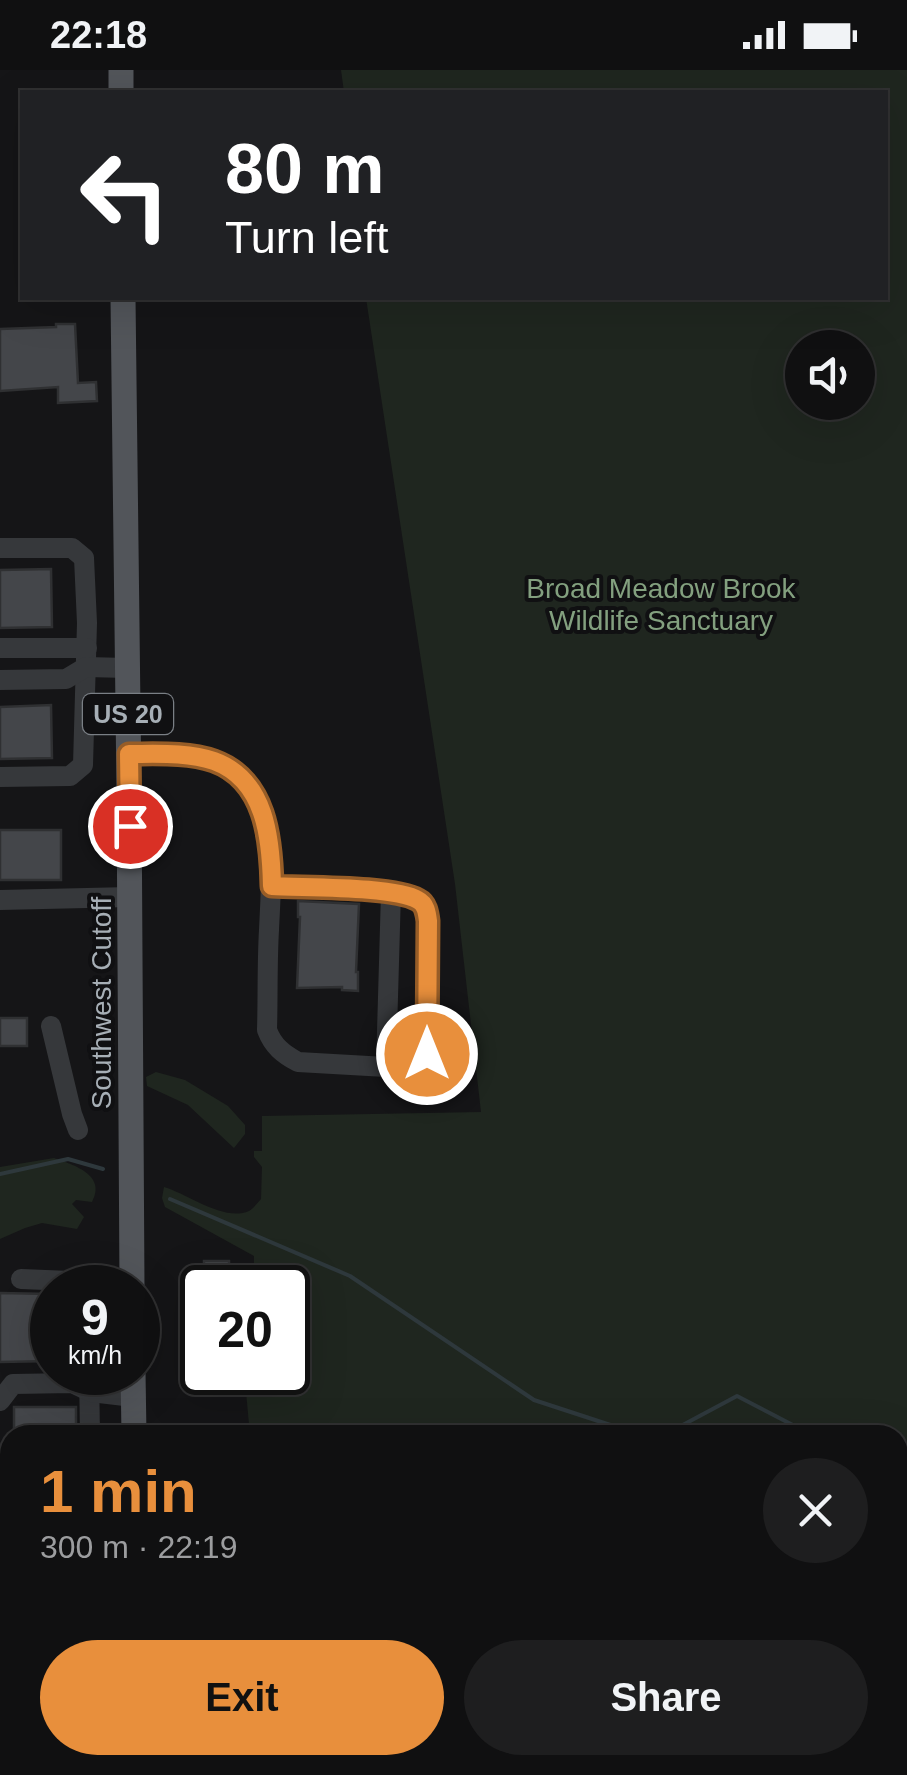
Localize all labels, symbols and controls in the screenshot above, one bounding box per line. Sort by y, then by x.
text: 22:18 [50,14,147,56]
icon: left [60,130,190,260]
text: 80 m [225,130,385,208]
text: Turn left [225,212,388,263]
map controls [785,330,875,420]
button: sound [785,330,875,420]
park label: Broad Meadow Brook Wildlife Sanctuary [526,573,797,636]
road number: US 20 [83,694,173,734]
pin [88,784,173,869]
icon: arrive [103,799,158,854]
street label: Southwest Cutoff [86,896,117,1109]
position arrow [375,1002,479,1106]
speed limit sign: 20 [180,1265,310,1395]
text: 9 [81,1290,109,1346]
text: km/h [68,1341,122,1369]
text: 1 min [40,1458,197,1525]
button: close [763,1458,868,1563]
text: 300 m · 22:19 [40,1529,237,1565]
button: Exit [40,1640,444,1755]
button: Share [464,1640,868,1755]

